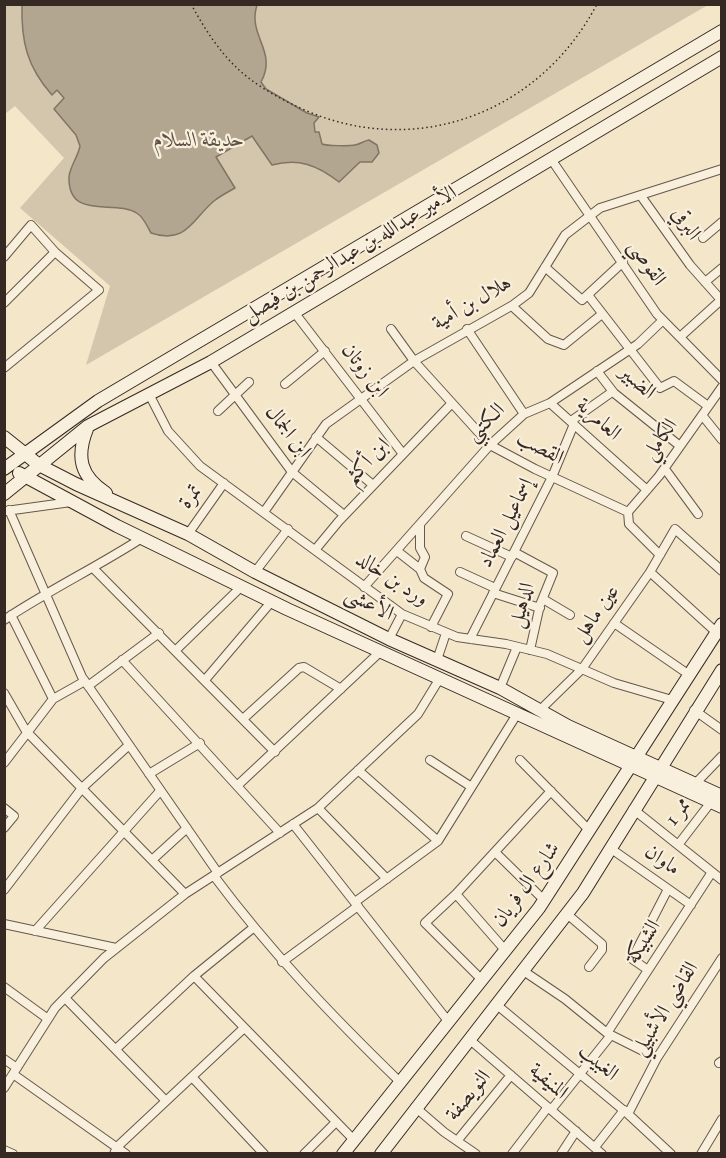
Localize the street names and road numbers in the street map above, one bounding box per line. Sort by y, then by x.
street label: الأمير عبدالله بن عبدالرحمن بن فيصل [240,182,462,330]
street label: البرقي [664,204,704,246]
street label: القوصي [621,236,669,292]
street label: هلال بن أمية [429,272,517,338]
street label: ابن زوتان [334,340,392,404]
street label: الضبير [613,361,659,407]
street label: العامرية [569,394,625,448]
street label: الكتبي [462,399,512,449]
street label: ابن الجمال [257,401,315,465]
street label: الكاملي [639,415,685,467]
street label: القصب [511,427,567,473]
street label: ابن أكثم [341,434,397,492]
street label: إسماعيل العماد [475,475,541,573]
street label: تمرة [175,481,209,515]
street label: ورد بن خالد [350,548,432,614]
street label: الدهيل [506,580,542,632]
street label: عين ماهل [569,581,627,649]
street label: الأعشى [339,583,397,629]
street label: ممر 1 [661,794,699,832]
street label: شارع ال فريان [489,838,567,934]
street label: ماوان [638,841,684,883]
street label: الشبيكة [622,916,668,970]
street label: القاضي الأشبيلي [628,958,706,1062]
street label: الغبيب [572,1040,622,1088]
street label: المنيفية [522,1059,572,1107]
street label: النويصفة [442,1066,498,1128]

